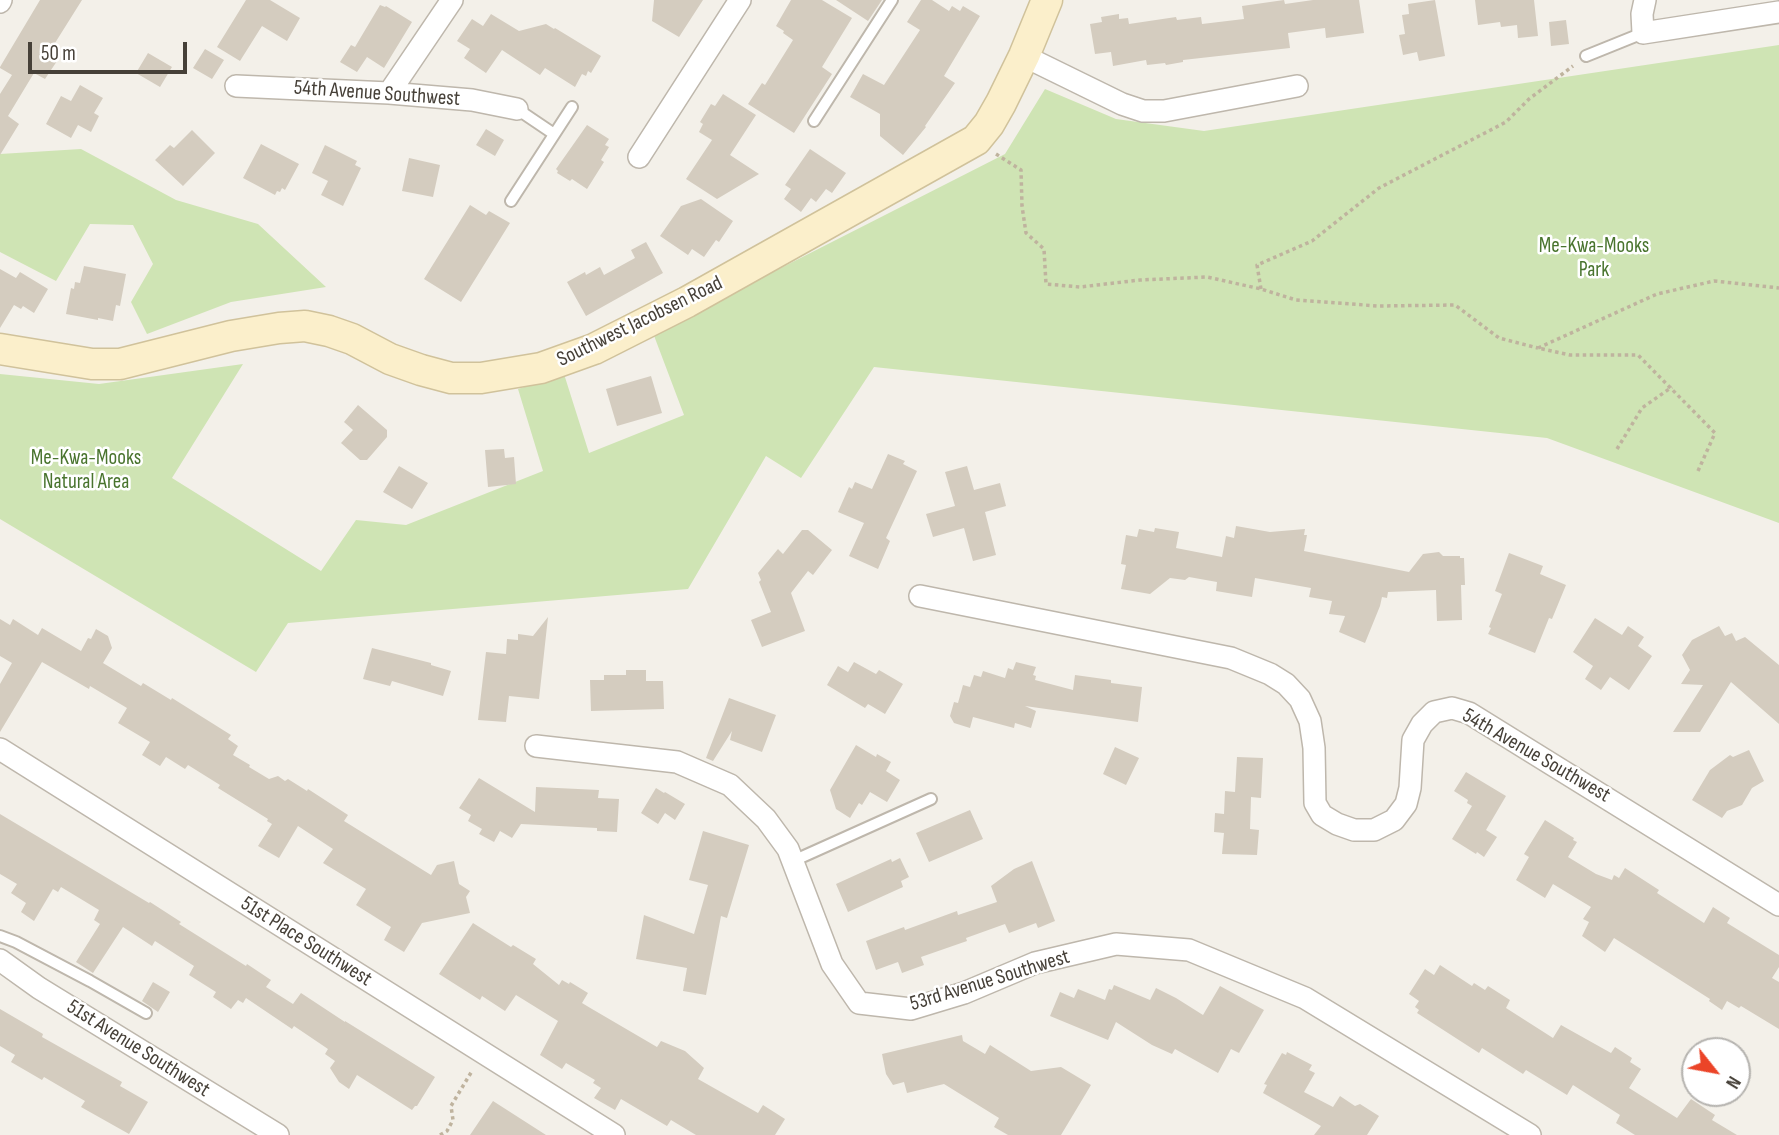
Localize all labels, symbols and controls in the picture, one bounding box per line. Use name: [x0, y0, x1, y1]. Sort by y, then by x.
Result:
scale bar: [32, 28, 191, 72]
text: 50 m: [41, 41, 76, 66]
street label: 54th Avenue Southwest: [293, 76, 461, 112]
park label: Me-Kwa-Mooks Park: [1539, 234, 1649, 284]
street label: Southwest Jacobsen Road: [553, 271, 727, 373]
park label: Me-Kwa-Mooks Natural Area: [31, 446, 141, 496]
street label: 54th Avenue Southwest: [1458, 703, 1614, 809]
street label: 51st Place Southwest: [236, 892, 376, 992]
street label: 53rd Avenue Southwest: [907, 945, 1073, 1017]
street label: 51st Avenue Southwest: [62, 995, 214, 1103]
north arrow: [1681, 1037, 1751, 1107]
text: N: [1720, 1072, 1745, 1092]

